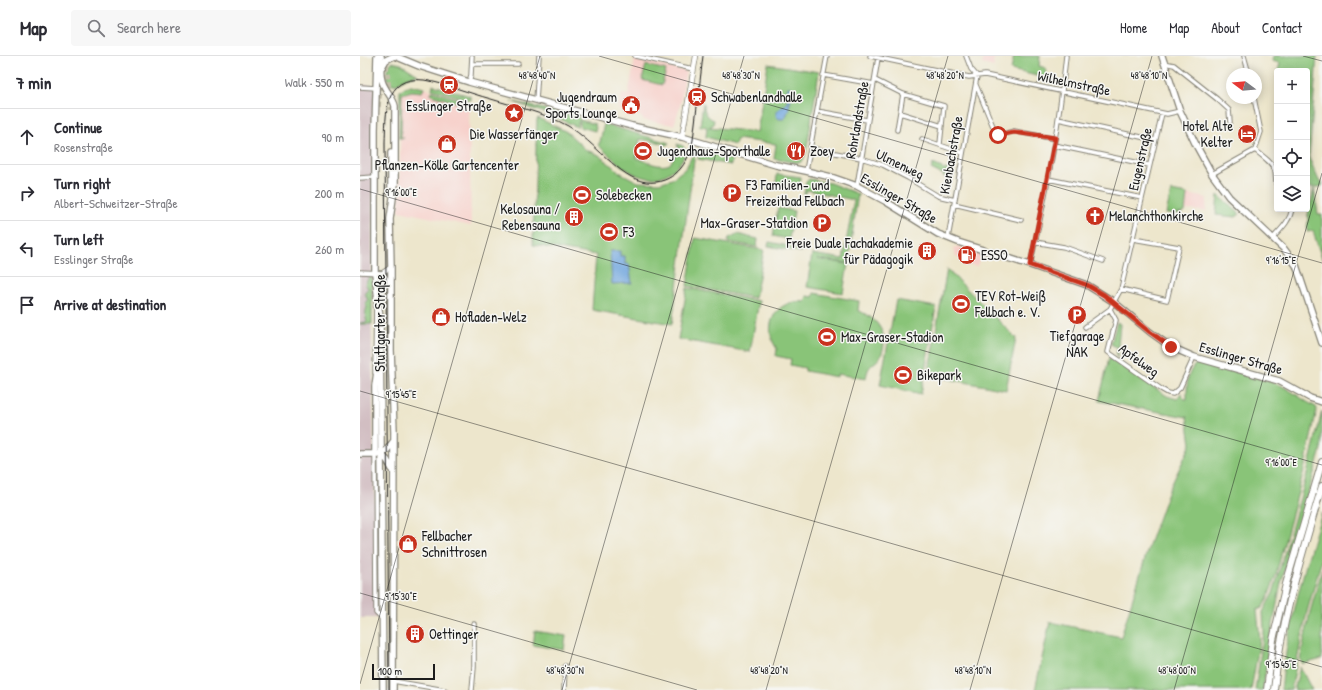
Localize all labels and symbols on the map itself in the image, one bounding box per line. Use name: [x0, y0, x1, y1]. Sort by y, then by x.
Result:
street label: Wilhelmstraße: [1036, 65, 1113, 101]
north arrow: [1226, 68, 1262, 104]
text: 48°48'40"N: [519, 69, 555, 82]
text: 48°48'30"N: [722, 69, 760, 82]
text: 48°48'20"N: [926, 69, 964, 82]
text: 48°48'10"N: [1131, 69, 1167, 82]
station icon: Esslinger Straße: [438, 74, 460, 96]
street label: Rohrlandstraße: [840, 79, 874, 160]
station icon: Schwabenlandhalle: [686, 86, 708, 108]
place label: Jugendraum Sports Lounge: [546, 87, 617, 123]
place label: Schwabenlandhalle: [711, 87, 803, 106]
public building icon: Jugendraum Sports Lounge: [620, 94, 642, 116]
place label: Esslinger Straße: [406, 96, 492, 116]
place icon: Die Wasserfänger: [503, 102, 525, 124]
street label: Kienbachstraße: [934, 114, 968, 196]
place label: Hotel Alte Kelter: [1183, 116, 1234, 151]
hotel icon: Hotel Alte Kelter: [1236, 123, 1258, 145]
place label: Die Wasserfänger: [470, 124, 559, 144]
street label: Eugenstraße: [1123, 125, 1157, 192]
route start: [989, 126, 1007, 144]
shop icon: Pflanzen-Kölle Gartencenter: [436, 133, 458, 155]
sports icon: Jugendhaus-Sporthalle: [632, 140, 654, 162]
restaurant icon: Zoey: [785, 140, 807, 162]
place label: Jugendhaus-Sporthalle: [657, 141, 771, 161]
place label: Zoey: [810, 141, 834, 161]
street label: Ulmenweg: [873, 144, 927, 184]
place label: Pflanzen-Kölle Gartencenter: [375, 155, 520, 174]
street label: Esslinger Straße: [857, 168, 941, 228]
place label: F3 Familien- und Freizeitbad Fellbach: [745, 175, 844, 210]
parking icon: F3 Familien- und Freizeitbad Fellbach: [721, 182, 743, 204]
sports icon: Solebecken: [571, 184, 593, 206]
place label: Solebecken: [596, 185, 652, 204]
text: 9°16'00"E: [385, 186, 417, 199]
place label: Kelosauna / Rebensauna: [500, 199, 561, 234]
church icon: Melanchthonkirche: [1084, 205, 1106, 227]
building icon: Kelosauna / Rebensauna: [563, 206, 585, 228]
place label: Melanchthonkirche: [1109, 206, 1204, 225]
parking icon: Max-Graser-Statdion: [811, 212, 833, 234]
place label: Max-Graser-Statdion: [701, 213, 808, 232]
sports icon: F3: [598, 221, 620, 243]
place label: F3: [622, 222, 635, 241]
place label: Freie Duale Fachakademie für Pädagogik: [786, 233, 913, 269]
building icon: Freie Duale Fachakademie für Pädagogik: [916, 240, 938, 262]
fuel station icon: ESSO: [956, 244, 978, 266]
place label: ESSO: [981, 245, 1008, 264]
text: 9°16'15"E: [1266, 254, 1297, 267]
street label: Stuttgarter Straße: [370, 274, 390, 372]
place label: TEV Rot-Weiß Fellbach e. V.: [974, 286, 1046, 321]
sports icon: TEV Rot-Weiß Fellbach e. V.: [950, 293, 972, 315]
parking icon: Tiefgarage NAK: [1066, 304, 1088, 326]
shop icon: Hofladen-Welz: [430, 306, 452, 328]
place label: Hofladen-Welz: [455, 307, 527, 326]
sports icon: Max-Graser-Stadion: [816, 326, 838, 348]
place label: Tiefgarage NAK: [1050, 326, 1105, 361]
place label: Max-Graser-Stadion: [841, 327, 944, 346]
street label: Esslinger Straße: [1197, 337, 1285, 380]
route end: [1162, 338, 1180, 356]
street label: Apfelweg: [1115, 339, 1163, 381]
sports icon: Bikepark: [892, 364, 914, 386]
place label: Bikepark: [917, 365, 961, 385]
text: 9°15'45"E: [386, 388, 417, 401]
text: 9°16'00"E: [1265, 456, 1297, 469]
place label: Fellbacher Schnittrosen: [421, 526, 487, 561]
shop icon: Fellbacher Schnittrosen: [397, 533, 419, 555]
text: 9°15'30"E: [385, 590, 418, 603]
building icon: Oettinger: [404, 623, 426, 645]
place label: Oettinger: [429, 624, 479, 644]
text: 9°15'45"E: [1266, 658, 1297, 671]
scale bar: [372, 662, 435, 681]
text: 48°48'30"N: [546, 664, 584, 677]
text: 48°48'20"N: [750, 664, 788, 677]
text: 48°48'10"N: [955, 664, 991, 677]
text: 48°48'00"N: [1158, 664, 1196, 677]

